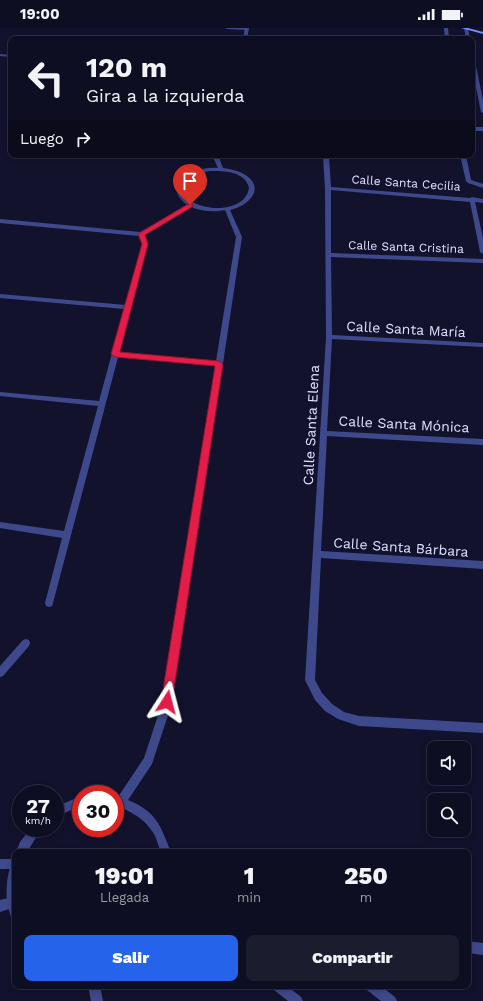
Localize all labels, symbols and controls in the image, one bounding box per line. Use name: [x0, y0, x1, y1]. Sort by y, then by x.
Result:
text: 19:00: [20, 5, 60, 23]
text: 120 m: [86, 51, 167, 84]
icon: left: [20, 52, 72, 104]
text: Gira a la izquierda: [86, 85, 245, 106]
icon: right: [72, 128, 94, 150]
text: Luego: [20, 130, 64, 148]
pin: [173, 164, 207, 205]
icon: arrive: [179, 170, 201, 192]
street label: Calle Santa Cecilia: [351, 172, 461, 194]
street label: Calle Santa Cristina: [348, 238, 464, 256]
street label: Calle Santa María: [346, 318, 466, 340]
street label: Calle Santa Elena: [300, 364, 322, 486]
street label: Calle Santa Mónica: [338, 413, 470, 435]
street label: Calle Santa Bárbara: [333, 534, 469, 560]
position arrow: [146, 681, 188, 723]
map controls: [427, 741, 471, 837]
button: sound: [427, 741, 471, 785]
speed limit sign: 30: [72, 785, 124, 837]
button: search: [427, 793, 471, 837]
text: 27: [26, 794, 50, 818]
text: km/h: [25, 815, 51, 826]
text: 19:01: [95, 862, 154, 890]
text: 1: [244, 862, 254, 890]
text: 250: [344, 862, 388, 890]
text: Llegada: [100, 890, 149, 905]
text: min: [237, 890, 261, 905]
text: m: [360, 890, 372, 905]
button: Salir: [24, 935, 238, 981]
button: Compartir: [246, 935, 459, 981]

